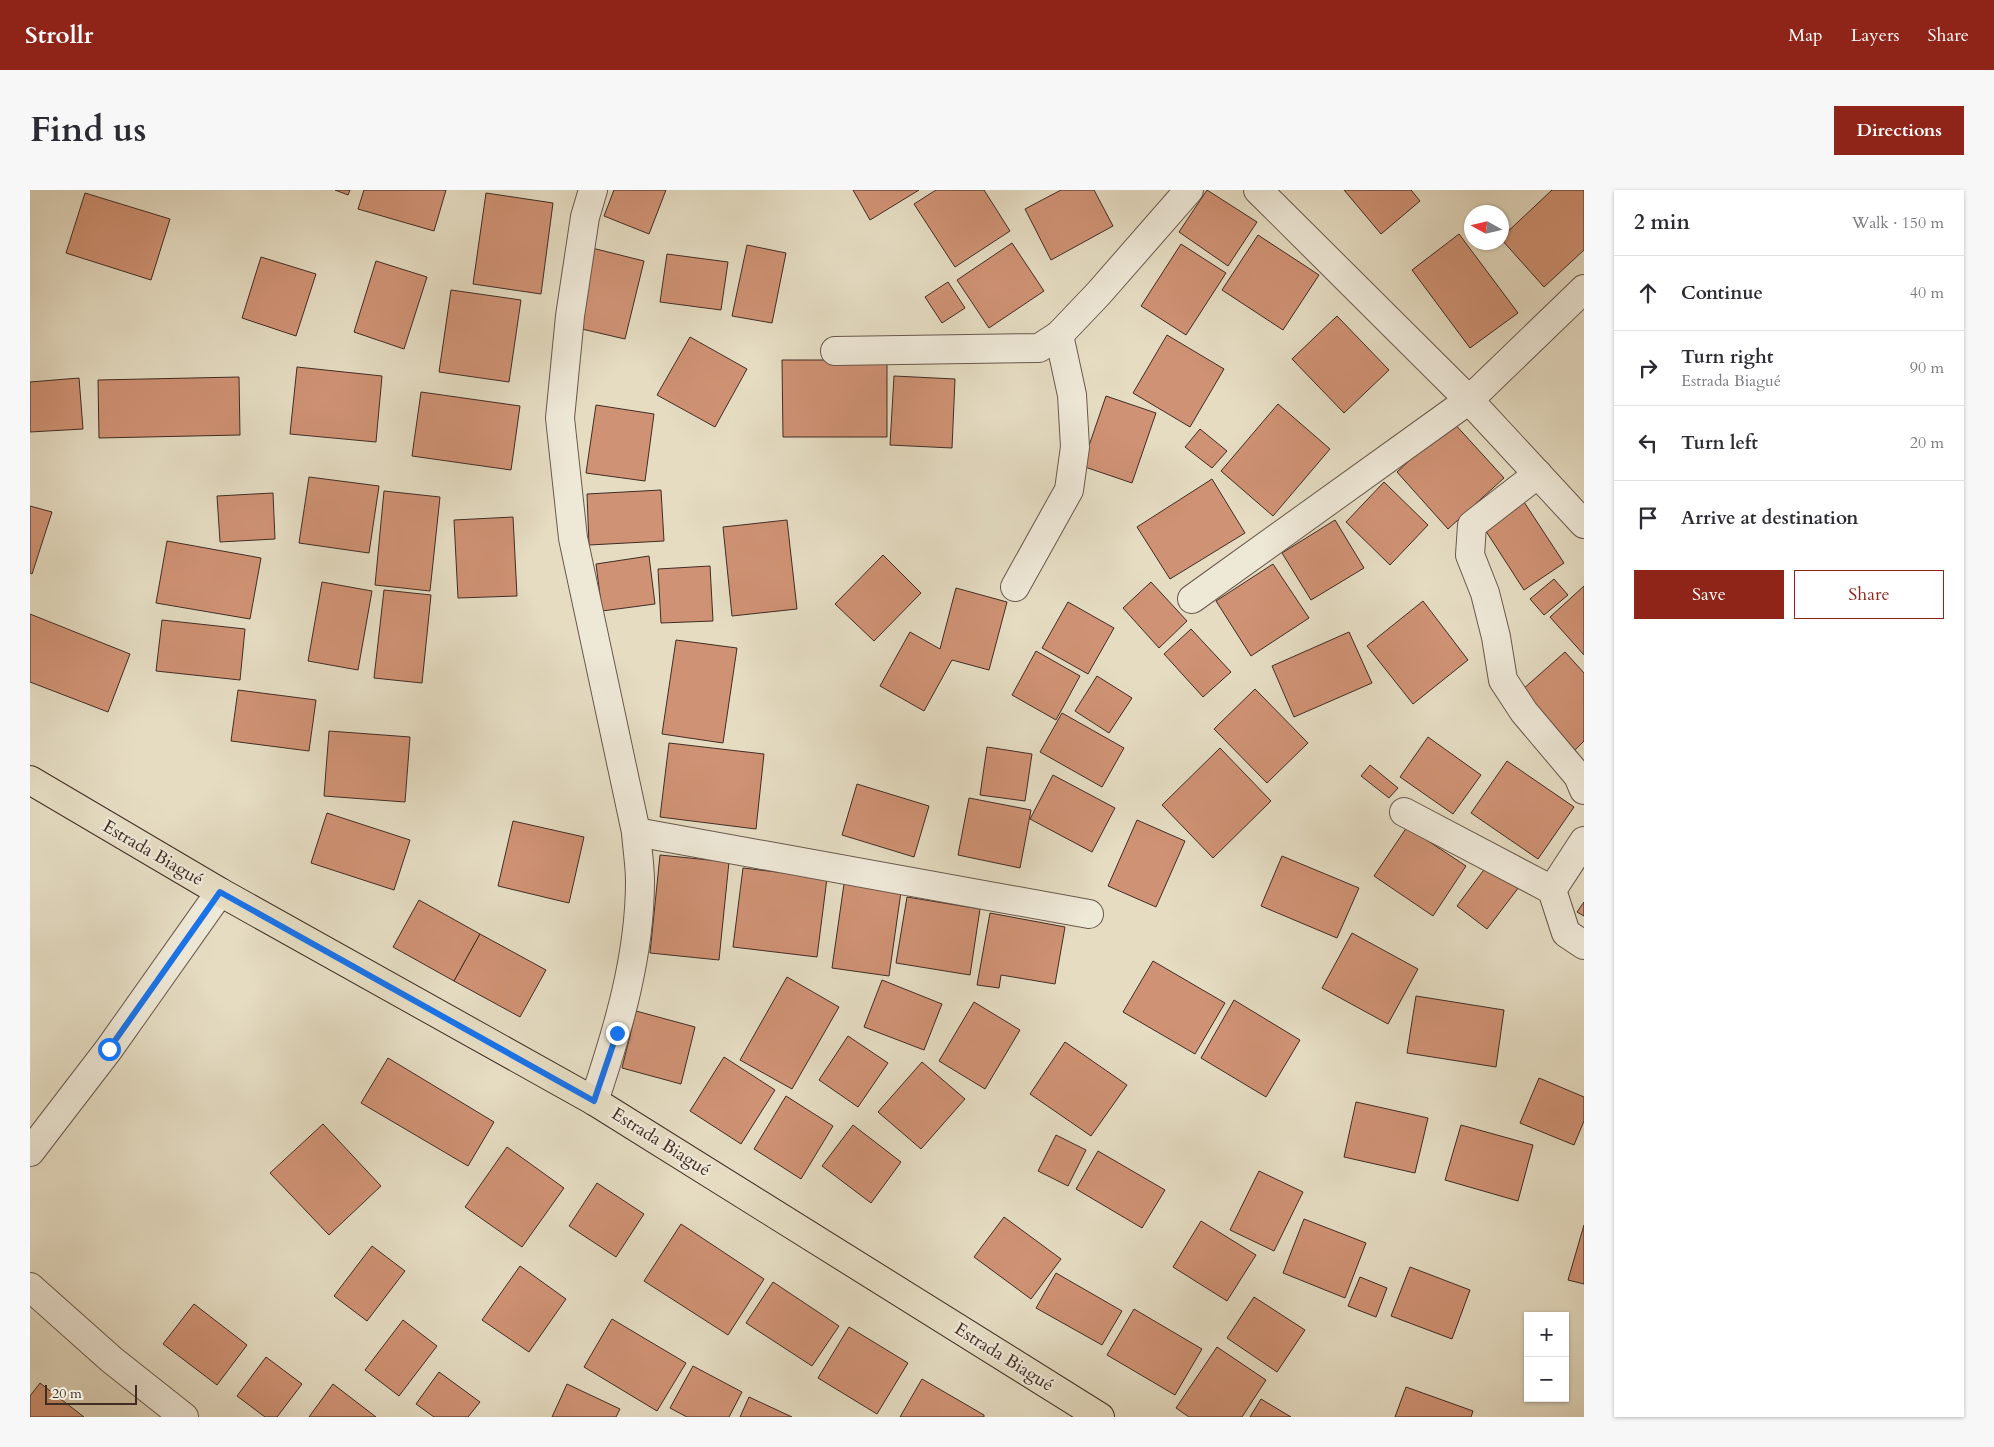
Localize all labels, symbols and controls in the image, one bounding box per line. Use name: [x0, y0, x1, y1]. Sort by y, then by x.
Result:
text: Strollr: [25, 19, 93, 52]
text: Map: [1788, 23, 1823, 48]
text: Layers: [1851, 23, 1900, 48]
text: Share: [1928, 23, 1969, 48]
text: Find us: [30, 106, 146, 154]
button: Directions: [1834, 106, 1964, 155]
north arrow: [1464, 205, 1509, 250]
text: 2 min: [1634, 208, 1690, 237]
text: Walk · 150 m: [1852, 212, 1944, 234]
icon: ahead: [1634, 279, 1662, 307]
text: Continue: [1681, 280, 1763, 306]
text: 40 m: [1910, 282, 1944, 304]
text: Turn right: [1681, 344, 1773, 370]
icon: right: [1634, 354, 1662, 382]
text: 90 m: [1910, 357, 1944, 379]
text: Estrada Biagué: [1681, 370, 1781, 392]
icon: left: [1634, 429, 1662, 457]
text: Turn left: [1681, 430, 1758, 456]
text: 20 m: [1910, 432, 1944, 454]
icon: arrive: [1634, 504, 1662, 532]
text: Arrive at destination: [1681, 505, 1858, 531]
button: Save: [1634, 570, 1784, 619]
button: Share: [1794, 570, 1944, 619]
street label: Estrada Biagué: [98, 814, 208, 892]
route end: [606, 1022, 629, 1045]
route start: [98, 1038, 121, 1061]
street label: Estrada Biagué: [607, 1102, 715, 1182]
map controls: [1524, 1312, 1569, 1402]
button: +: [1524, 1312, 1569, 1357]
street label: Estrada Biagué: [950, 1317, 1058, 1397]
button: −: [1524, 1357, 1569, 1402]
scale bar: [45, 1382, 138, 1405]
text: 20 m: [52, 1384, 82, 1403]

